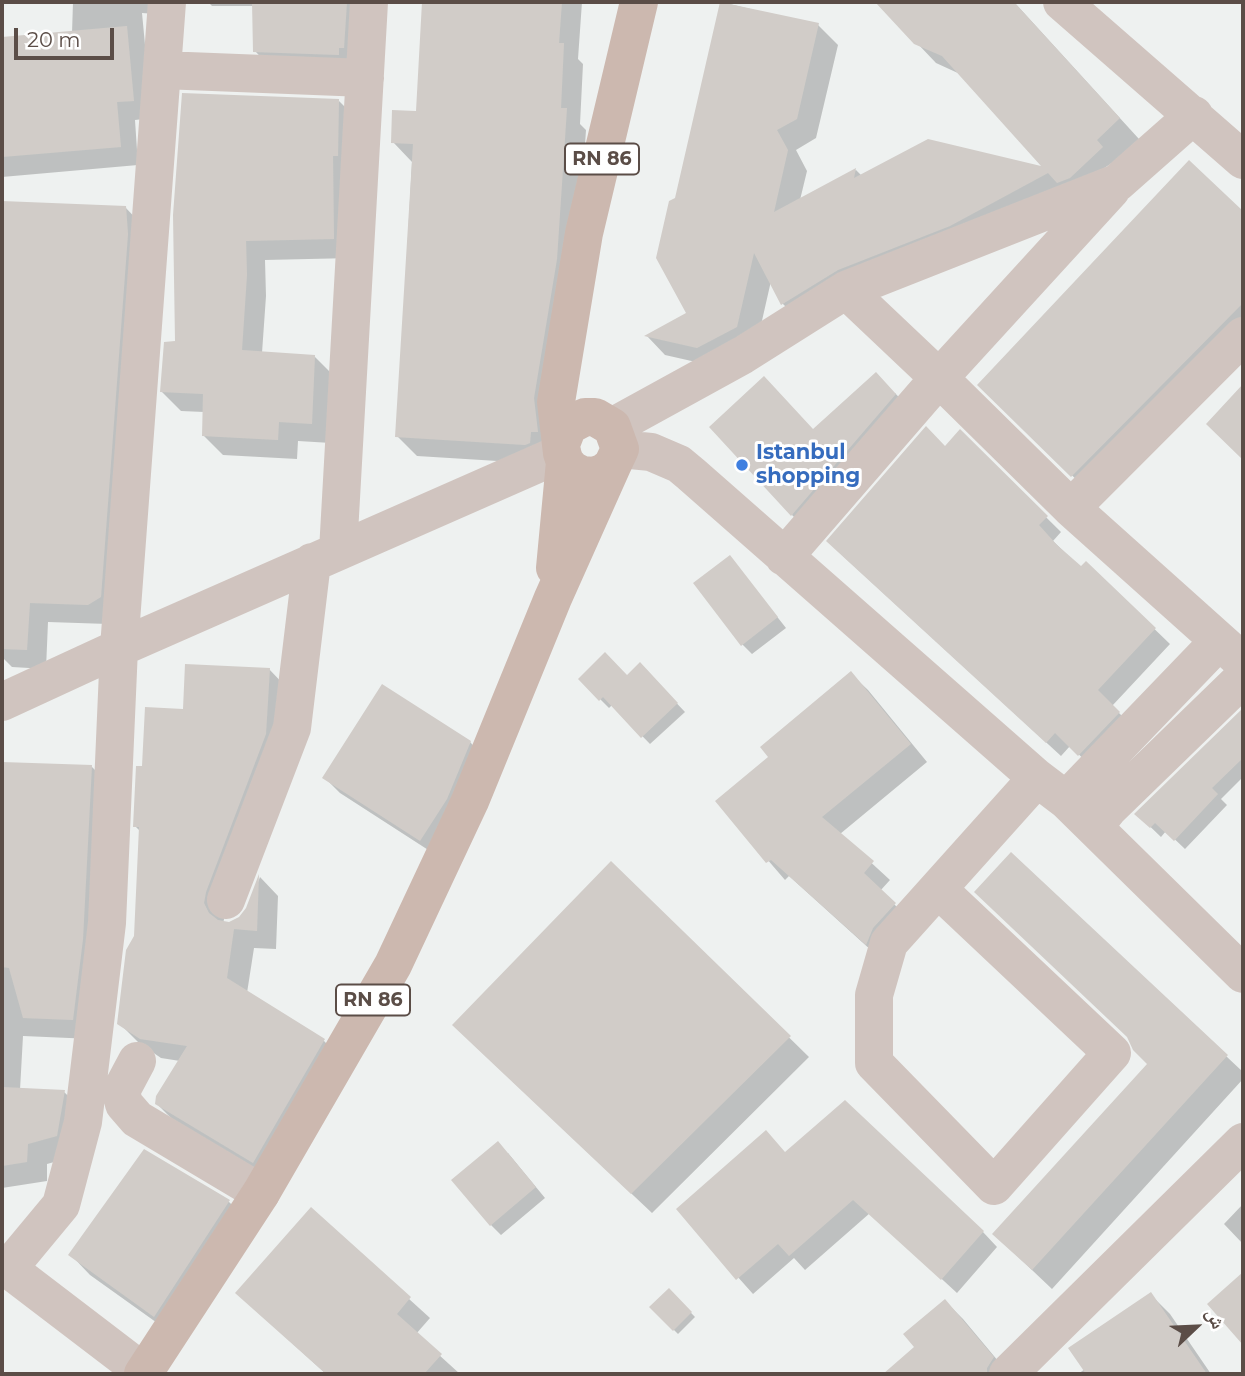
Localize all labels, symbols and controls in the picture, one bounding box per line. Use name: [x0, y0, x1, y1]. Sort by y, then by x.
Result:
scale bar: [18, 14, 117, 58]
text: 20 m: [27, 27, 81, 52]
road number: RN 86: [565, 144, 639, 174]
place label: Istanbul shopping: [756, 440, 860, 490]
marker: Istanbul shopping: [734, 457, 750, 473]
road number: RN 86: [336, 984, 410, 1016]
north arrow: [1161, 1292, 1231, 1362]
text: ش: [1201, 1305, 1230, 1332]

